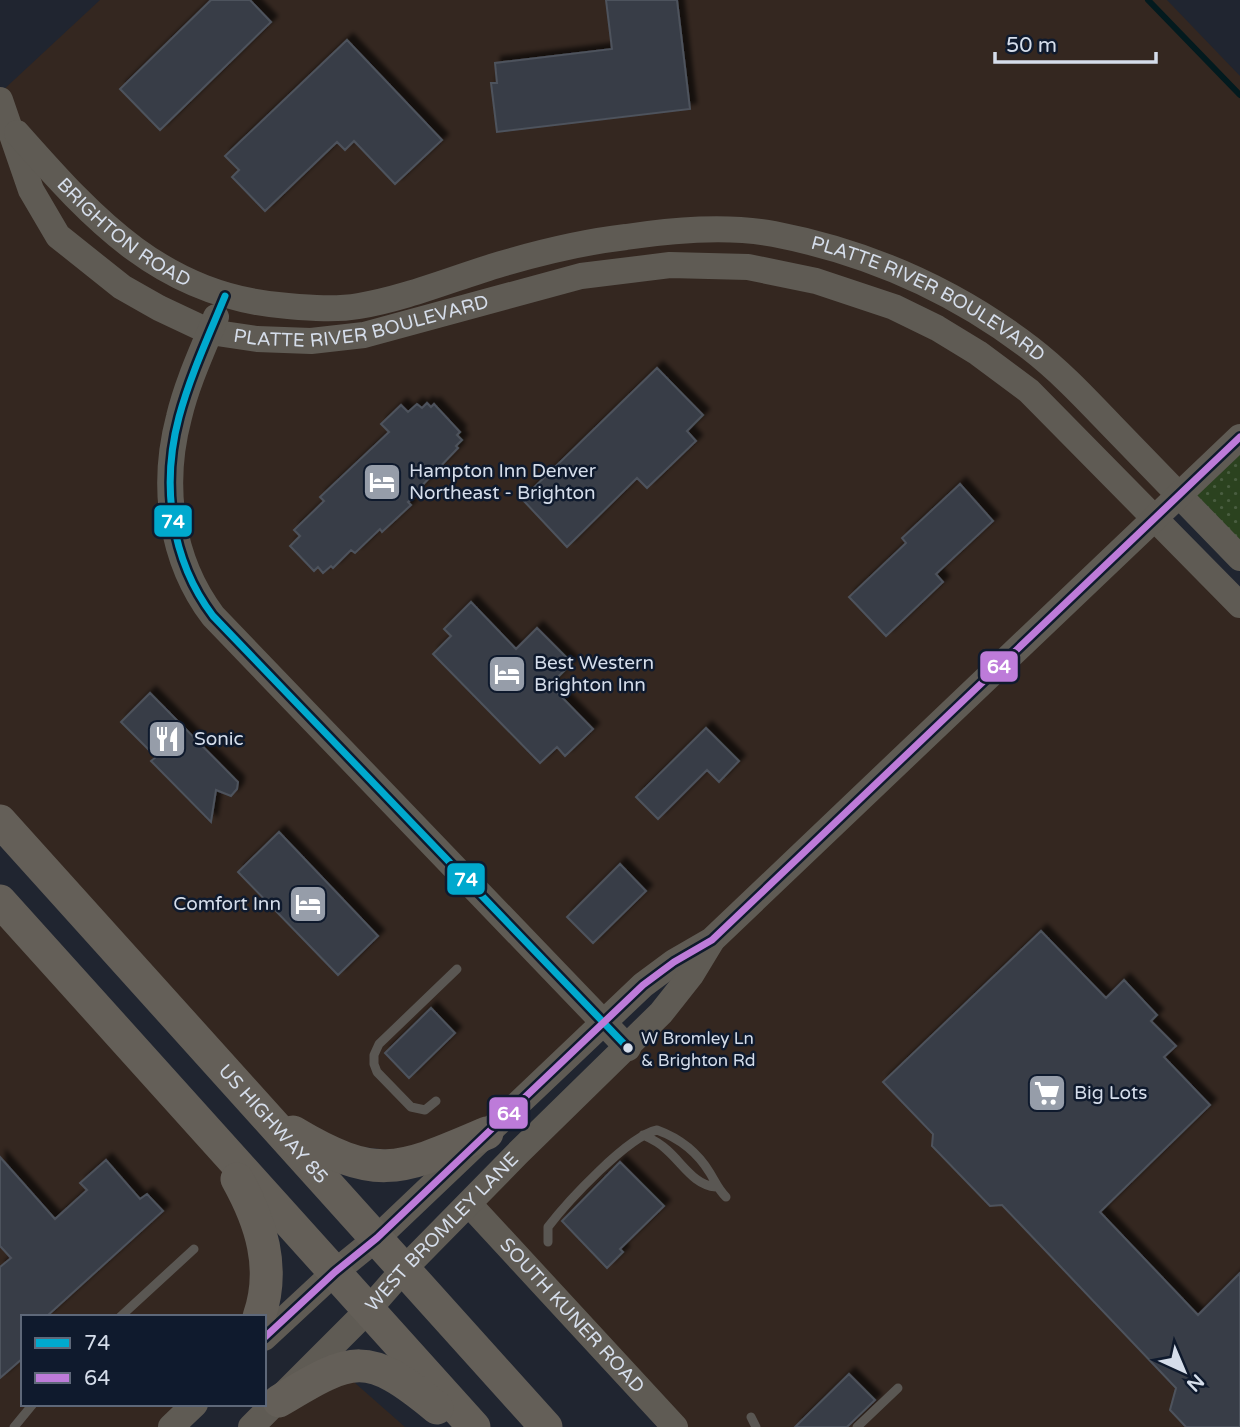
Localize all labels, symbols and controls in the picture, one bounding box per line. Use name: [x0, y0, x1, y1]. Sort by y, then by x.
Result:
scale bar: [995, 21, 1156, 65]
text: 50 m: [1006, 33, 1057, 58]
street label: BRIGHTON ROAD: [52, 173, 194, 291]
street label: PLATTE RIVER BOULEVARD: [809, 232, 1049, 366]
street label: PLATTE RIVER BOULEVARD: [232, 291, 491, 352]
place label: Hampton Inn Denver Northeast - Brighton: [409, 460, 597, 504]
hotel icon: Hampton Inn Denver Northeast - Brighton: [361, 461, 403, 503]
line badge: 74: [153, 504, 193, 538]
text: 74: [161, 511, 185, 533]
line badge: 64: [979, 650, 1019, 683]
place label: Best Western Brighton Inn: [534, 652, 654, 696]
hotel icon: Best Western Brighton Inn: [486, 653, 528, 695]
text: 64: [987, 656, 1011, 678]
restaurant icon: Sonic: [146, 718, 188, 760]
place label: Sonic: [194, 728, 244, 750]
line badge: 74: [446, 862, 486, 896]
text: 74: [454, 869, 478, 891]
hotel icon: Comfort Inn: [287, 883, 329, 925]
place label: Comfort Inn: [173, 893, 281, 915]
place label: W Bromley Ln & Brighton Rd: [641, 1028, 755, 1071]
marker: W Bromley Ln & Brighton Rd: [621, 1041, 635, 1055]
street label: US HIGHWAY 85: [214, 1060, 332, 1188]
supermarket icon: Big Lots: [1026, 1072, 1068, 1114]
place label: Big Lots: [1074, 1082, 1147, 1104]
line badge: 64: [488, 1096, 529, 1130]
text: 64: [497, 1103, 521, 1125]
street label: WEST BROMLEY LANE: [361, 1148, 523, 1316]
street label: SOUTH KUNER ROAD: [495, 1234, 649, 1398]
legend: [21, 1315, 266, 1406]
text: 74: [84, 1331, 110, 1356]
north arrow: [1149, 1336, 1219, 1406]
text: 64: [84, 1366, 110, 1391]
text: N: [1182, 1369, 1208, 1396]

